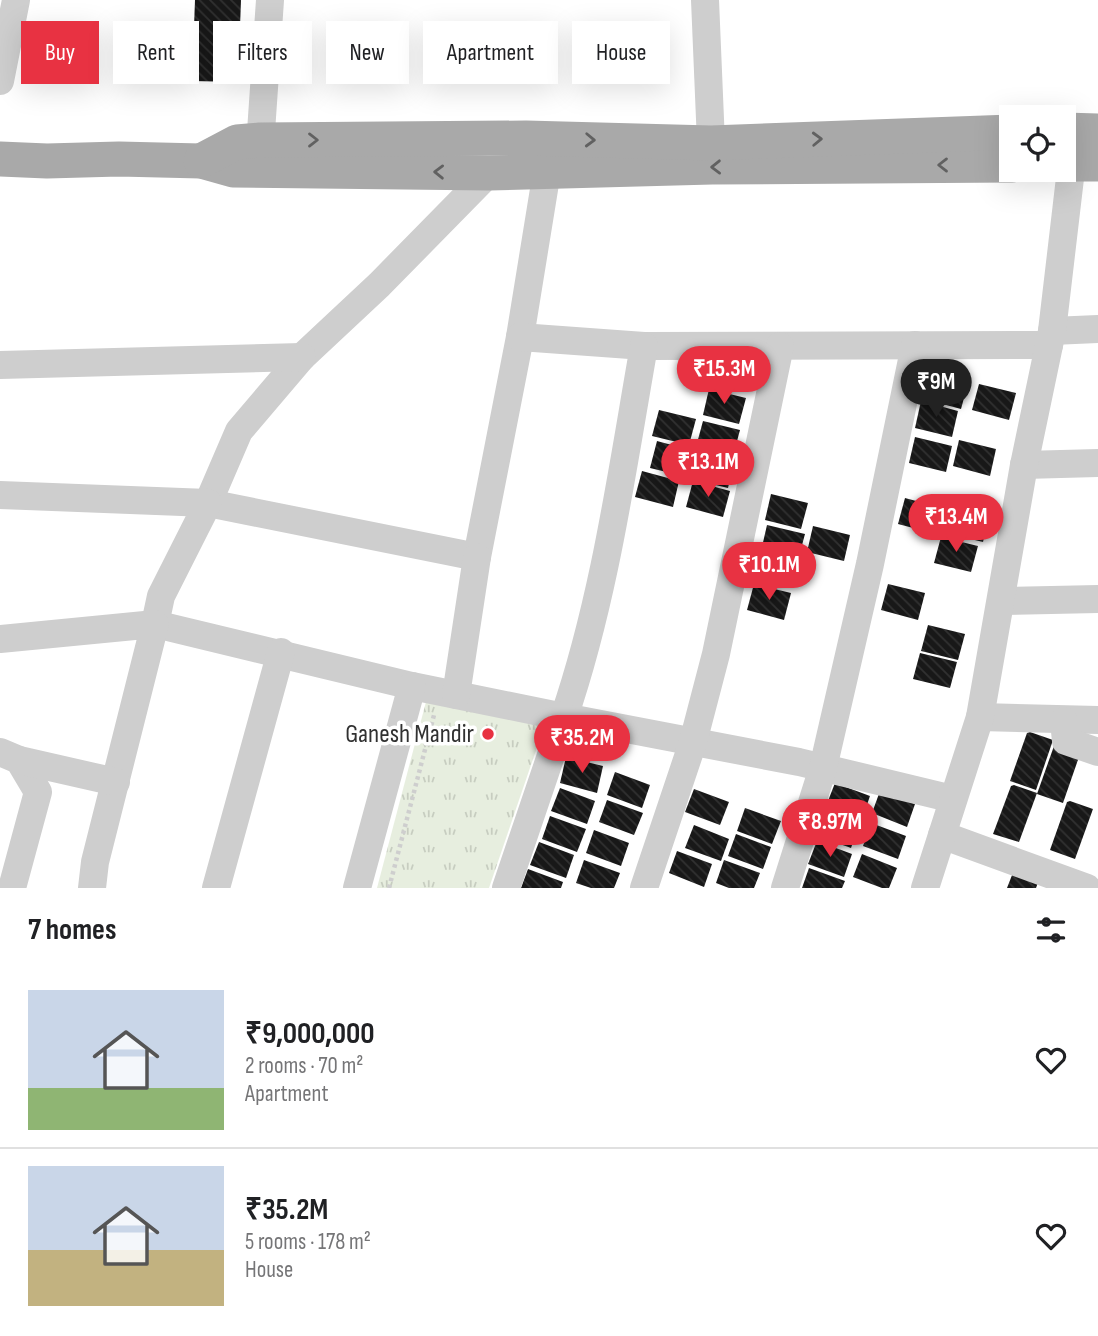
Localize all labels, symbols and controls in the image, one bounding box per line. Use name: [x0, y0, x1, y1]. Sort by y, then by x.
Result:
chip: Buy: [21, 21, 99, 84]
chip: Rent: [113, 21, 199, 84]
chip: Filters: [213, 21, 312, 84]
chip: New: [326, 21, 409, 84]
chip: Apartment: [423, 21, 558, 84]
chip: House: [572, 21, 670, 84]
map controls: [999, 105, 1076, 182]
button: locate: [999, 105, 1076, 182]
one-way arrow: [812, 131, 823, 146]
one-way arrow: [309, 132, 319, 148]
one-way arrow: [585, 132, 596, 147]
one-way arrow: [938, 157, 948, 173]
one-way arrow: [710, 159, 721, 175]
one-way arrow: [434, 164, 444, 180]
pin: ₹15.3M: [667, 346, 781, 406]
text: ₹15.3M: [693, 355, 755, 383]
pin: ₹9M: [902, 360, 970, 419]
text: ₹9M: [917, 368, 955, 396]
pin: ₹13.1M: [651, 440, 765, 499]
text: ₹13.1M: [677, 448, 739, 476]
pin: ₹13.4M: [899, 494, 1013, 554]
text: ₹13.4M: [924, 503, 988, 531]
pin: ₹10.1M: [712, 542, 826, 602]
text: ₹10.1M: [738, 551, 800, 579]
pin: ₹35.2M: [525, 716, 639, 775]
place label: Ganesh Mandir: [345, 719, 475, 750]
text: ₹35.2M: [550, 724, 614, 752]
marker: Ganesh Mandir: [480, 726, 496, 742]
pin: ₹8.97M: [773, 800, 887, 859]
text: ₹8.97M: [798, 808, 862, 836]
icon: filters: [1032, 911, 1070, 949]
text: 7 homes: [28, 912, 116, 948]
text: ₹9,000,000: [245, 1016, 375, 1052]
icon: home: [84, 1018, 168, 1102]
icon: heart: [1032, 1041, 1070, 1079]
text: 2 rooms · 70 m²: [245, 1052, 363, 1080]
text: Apartment: [245, 1080, 329, 1108]
text: ₹35.2M: [245, 1192, 328, 1228]
icon: home: [84, 1194, 168, 1278]
icon: heart: [1032, 1217, 1070, 1255]
text: 5 rooms · 178 m²: [245, 1228, 371, 1256]
text: House: [245, 1256, 293, 1284]

